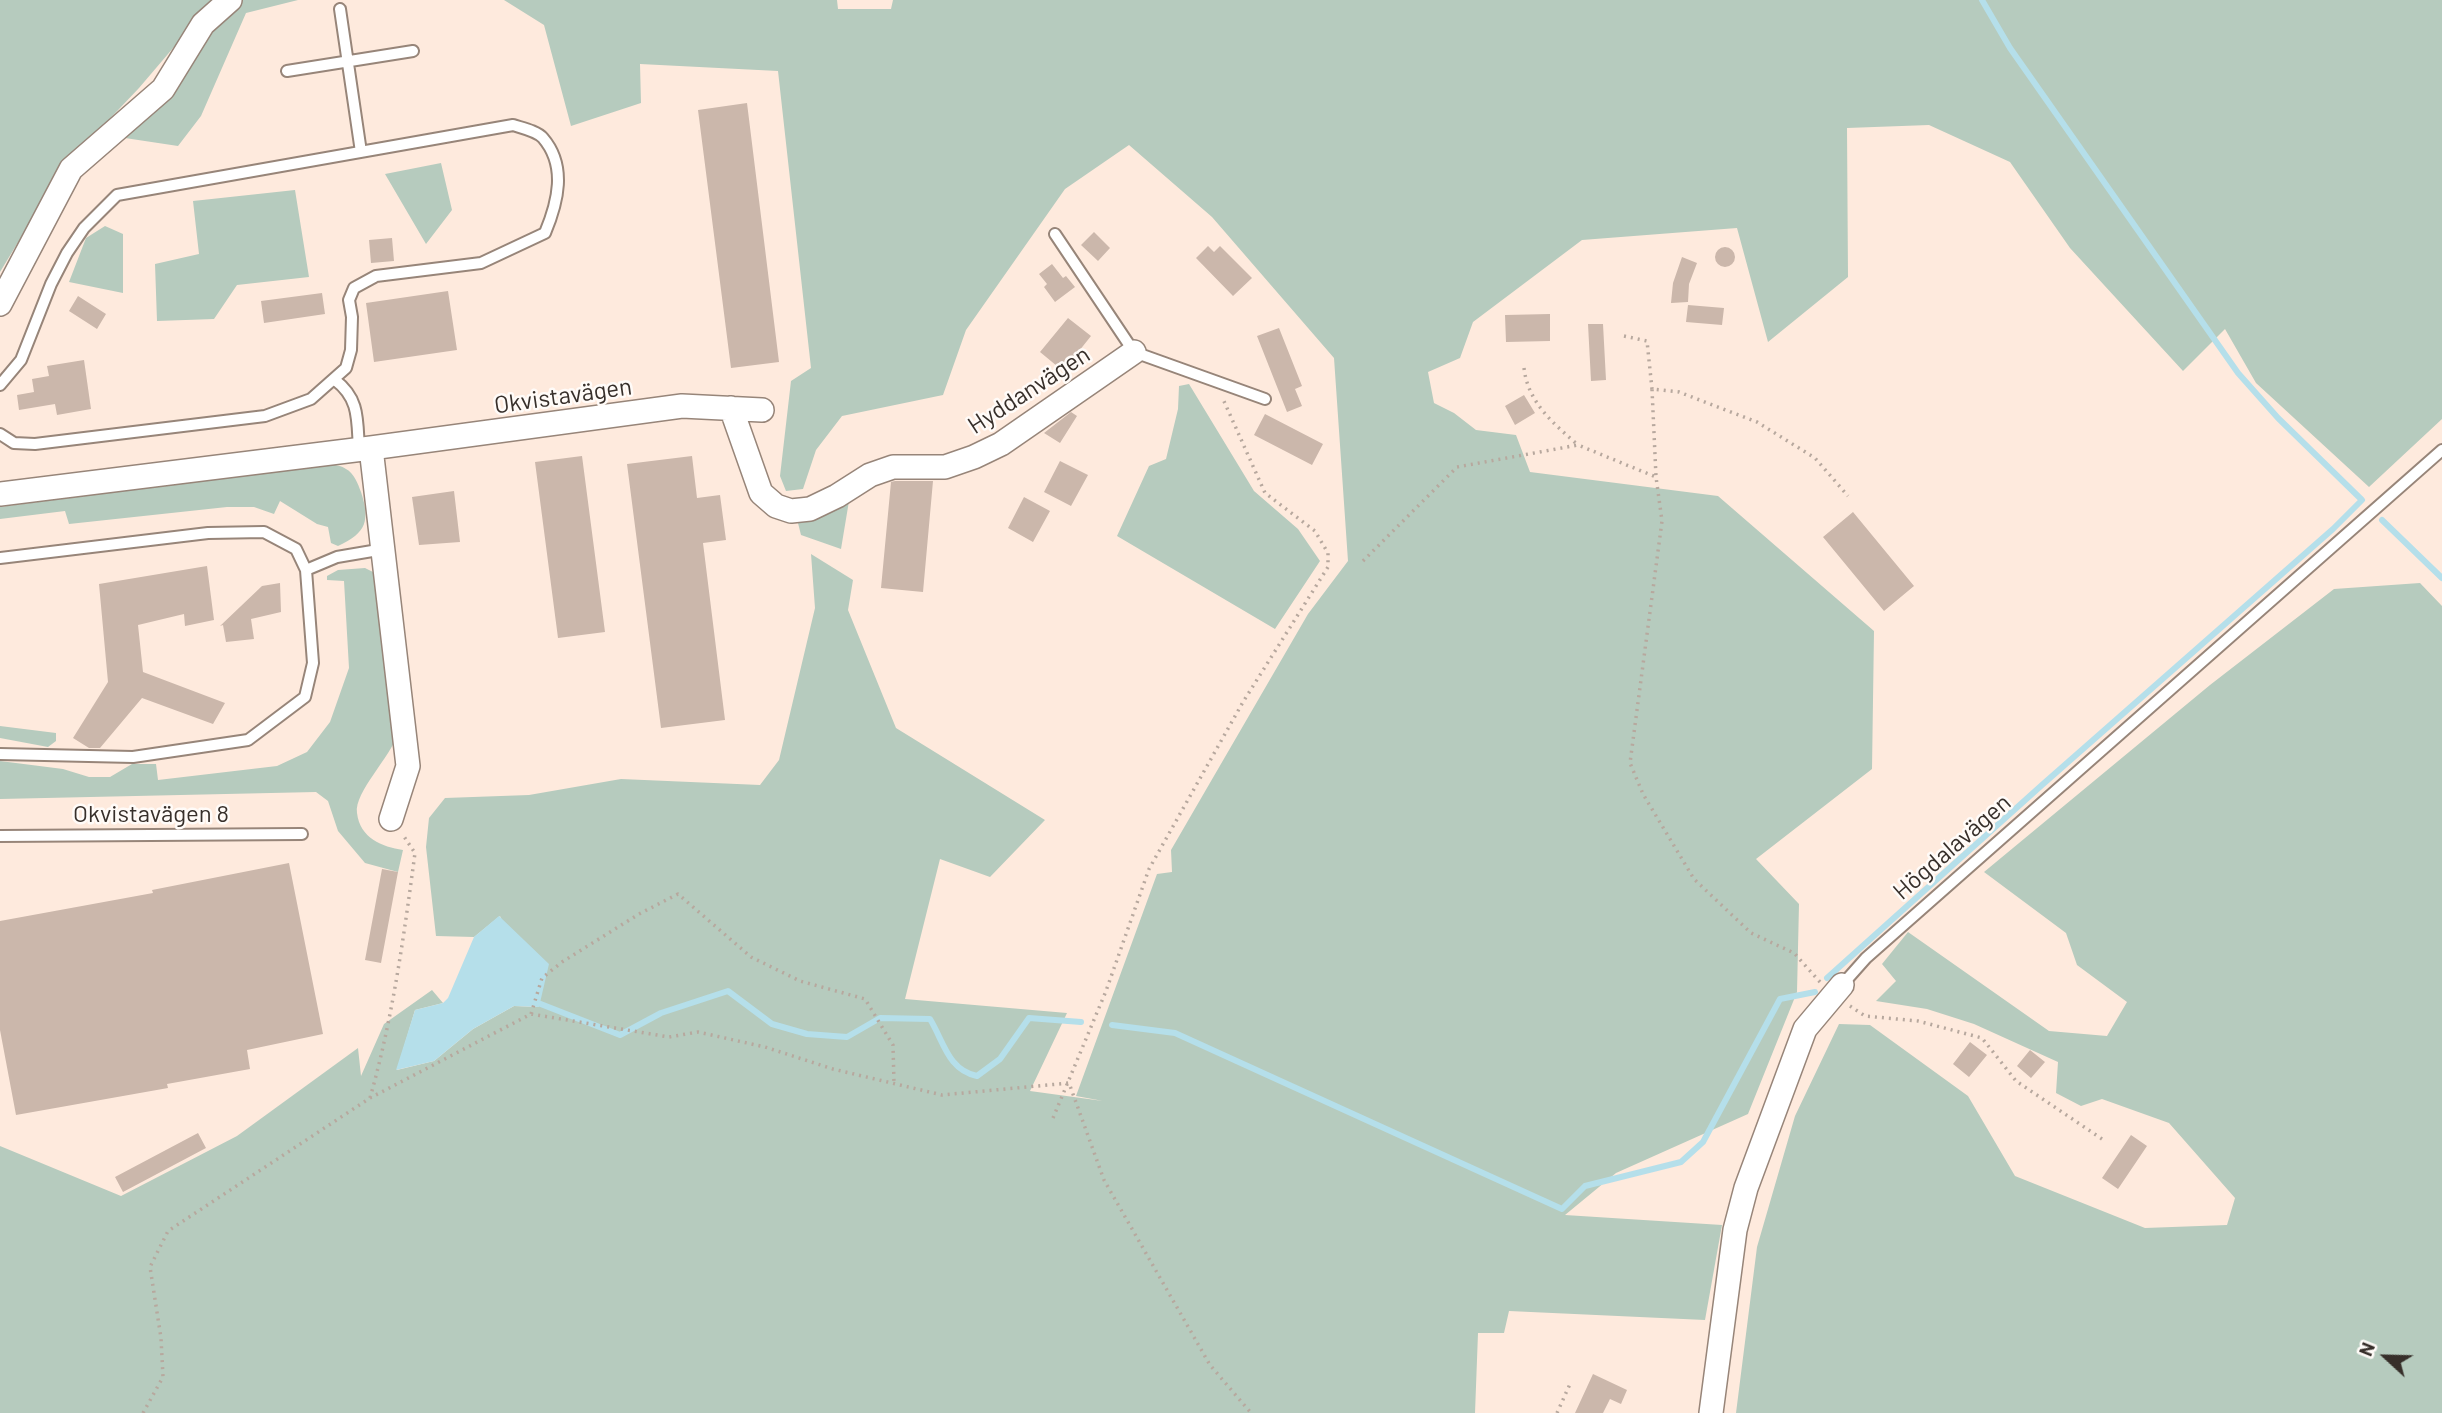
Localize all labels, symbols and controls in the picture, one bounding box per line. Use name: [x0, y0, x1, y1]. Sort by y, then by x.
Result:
street label: Hyddanvägen: [963, 340, 1095, 440]
street label: Okvistavägen: [492, 372, 634, 420]
street label: Högdalavägen: [1887, 788, 2017, 906]
street label: Okvistavägen 8: [73, 800, 229, 828]
north arrow: [2351, 1322, 2421, 1392]
text: N: [2353, 1339, 2379, 1359]

